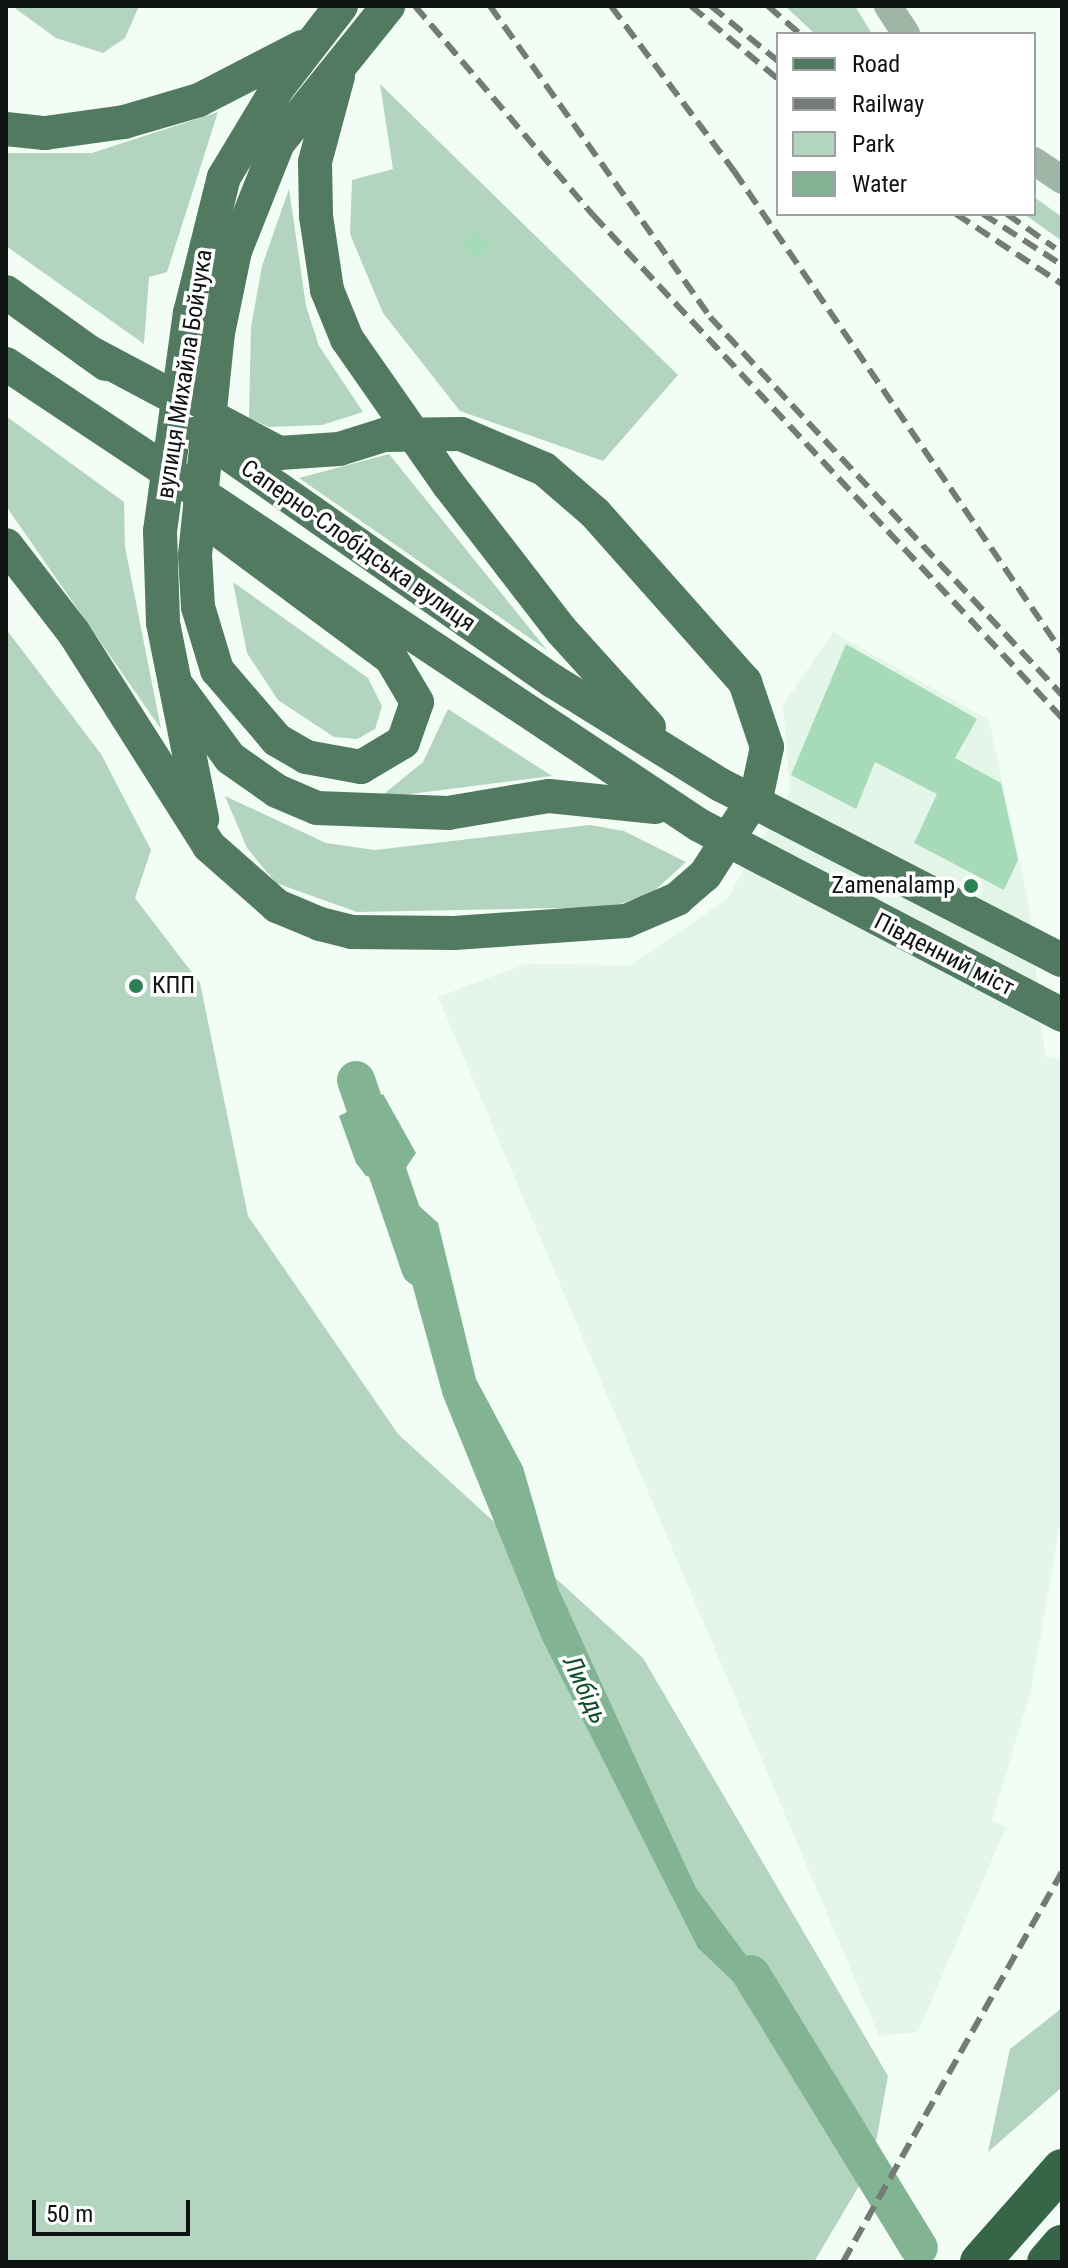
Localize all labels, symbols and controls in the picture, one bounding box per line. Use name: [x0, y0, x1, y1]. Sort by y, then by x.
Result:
legend: [776, 32, 1036, 216]
text: Road: [852, 50, 900, 78]
text: Railway: [852, 90, 924, 118]
text: Park: [852, 130, 895, 158]
text: Water: [852, 170, 907, 198]
street label: вулиця Михайла Бойчука: [151, 247, 219, 501]
street label: Саперно-Слобідська вулиця: [235, 454, 481, 638]
place label: Zamenalamp: [832, 872, 955, 900]
marker: Zamenalamp: [962, 877, 980, 895]
street label: Південний міст: [869, 907, 1019, 1003]
place label: КПП: [152, 972, 195, 1000]
marker: КПП: [127, 977, 145, 995]
water label: Либідь: [556, 1651, 614, 1729]
scale bar: [36, 2184, 194, 2234]
text: 50 m: [46, 2200, 93, 2228]

